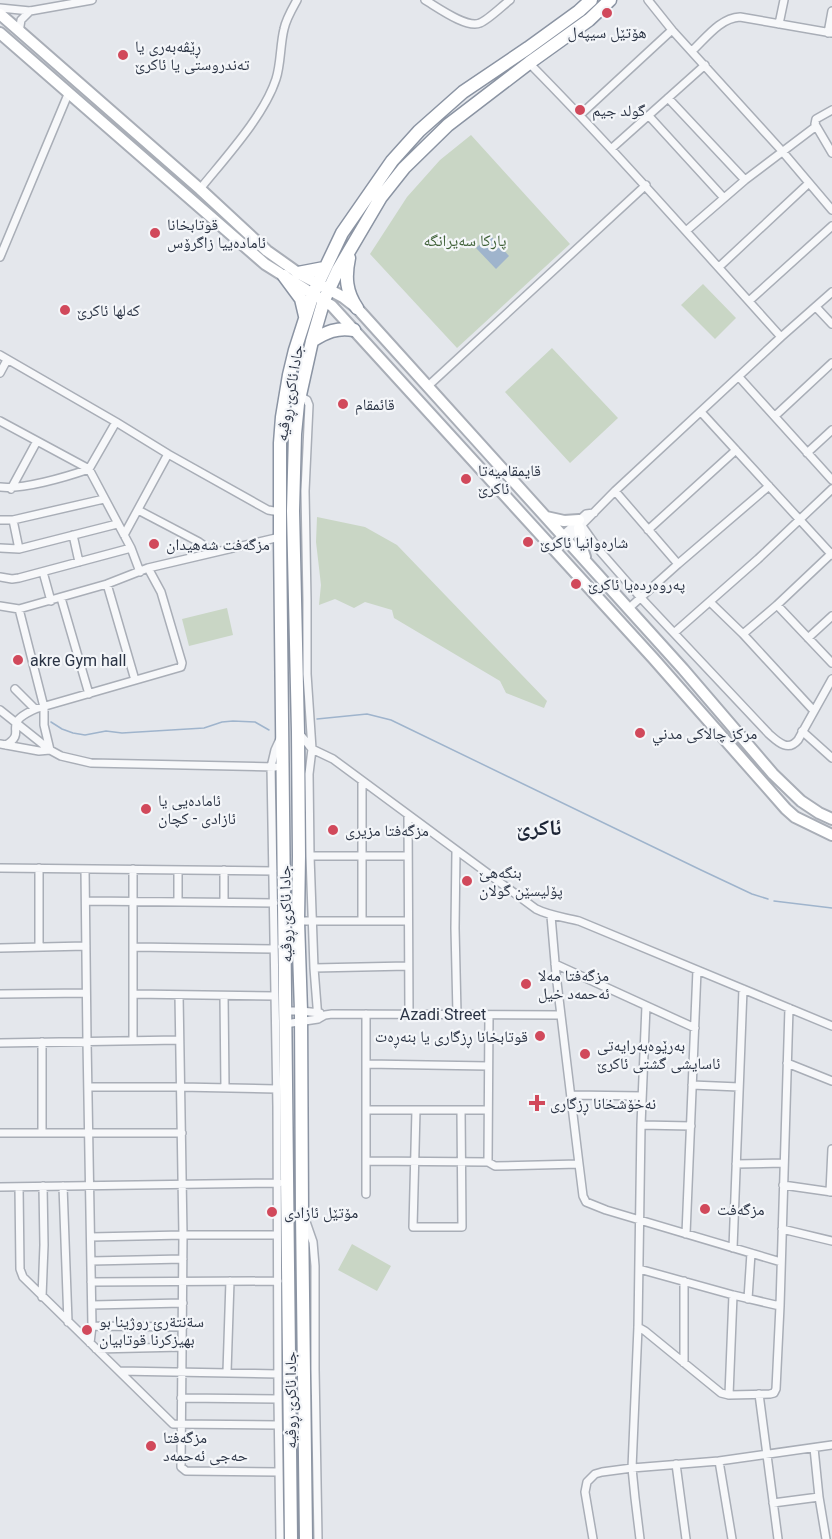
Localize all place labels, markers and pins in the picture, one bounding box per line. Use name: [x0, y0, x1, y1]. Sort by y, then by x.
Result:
marker: ھۆتێل سیپەل: [600, 6, 614, 20]
place label: ھۆتێل سیپەل: [567, 23, 647, 43]
place label: ڕێڤەبەری یا تەندروستی یا ئاکرێ: [135, 37, 250, 75]
marker: ڕێڤەبەری یا تەندروستی یا ئاکرێ: [116, 48, 130, 62]
place label: گولد جیم: [592, 101, 646, 121]
marker: گولد جیم: [573, 103, 587, 117]
place label: قوتابخانا ئامادەییا زاگرۆس: [167, 215, 266, 253]
marker: قوتابخانا ئامادەییا زاگرۆس: [148, 226, 162, 240]
place label: کەلها ئاکرێ: [77, 301, 140, 321]
marker: کەلها ئاکرێ: [58, 303, 72, 317]
place label: قائمقام: [355, 395, 395, 415]
marker: قائمقام: [336, 397, 350, 411]
place label: قایمقامیەتا ئاکرێ: [478, 461, 541, 499]
marker: قایمقامیەتا ئاکرێ: [459, 472, 473, 486]
place label: شارەوانیا ئاکرێ: [540, 533, 628, 553]
place label: مزگەفت شه‌هيدان: [166, 535, 270, 555]
marker: شارەوانیا ئاکرێ: [521, 535, 535, 549]
marker: مزگەفت شه‌هيدان: [147, 537, 161, 551]
place label: پەروەردەیا ئاكرێ: [588, 575, 685, 595]
marker: پەروەردەیا ئاكرێ: [569, 577, 583, 591]
place label: akre Gym hall: [30, 651, 126, 670]
marker: akre Gym hall: [11, 653, 25, 667]
place label: مركز چالاکى مدني: [652, 724, 757, 746]
marker: مركز چالاکى مدني: [633, 726, 647, 740]
place label: ئامادەیی یا ئازادی - کچان: [158, 791, 236, 829]
marker: ئامادەیی یا ئازادی - کچان: [139, 802, 153, 816]
place label: مزگەفتا مزیری: [345, 821, 429, 841]
marker: مزگەفتا مزیری: [326, 823, 340, 837]
place label: بنگە‌ھێ پۆلیسێن گولان: [479, 863, 563, 901]
marker: بنگە‌ھێ پۆلیسێن گولان: [460, 874, 474, 888]
place label: مزگەفتا مەلا ئەحمەد خیل: [538, 966, 610, 1004]
marker: مزگەفتا مەلا ئەحمەد خیل: [519, 977, 533, 991]
place label: قوتابخانا ڕزگاری یا بنەڕەت: [375, 1027, 528, 1049]
marker: قوتابخانا ڕزگاری یا بنەڕەت: [533, 1029, 547, 1043]
place label: بەرێوەبەرایەتی ئاسایشی گشتی ئاکرێ: [597, 1036, 721, 1074]
marker: بەرێوەبەرایەتی ئاسایشی گشتی ئاکرێ: [578, 1047, 592, 1061]
marker: نەخۆشخانا ڕزگاری: [528, 1094, 546, 1112]
place label: نەخۆشخانا ڕزگاری: [550, 1094, 656, 1116]
place label: مزگەفت: [717, 1200, 764, 1219]
marker: مزگەفت: [698, 1202, 712, 1216]
place label: مۆتێل ئازادی: [284, 1203, 358, 1223]
marker: مۆتێل ئازادی: [265, 1205, 279, 1219]
place label: سةنتةرئ روژينا بو بهيزكرنا قوتابيان: [99, 1312, 204, 1350]
marker: سةنتةرئ روژينا بو بهيزكرنا قوتابيان: [80, 1323, 94, 1337]
place label: مزگەفتا حەجی ئەحمەد: [163, 1428, 248, 1466]
marker: مزگەفتا حەجی ئەحمەد: [144, 1439, 158, 1453]

